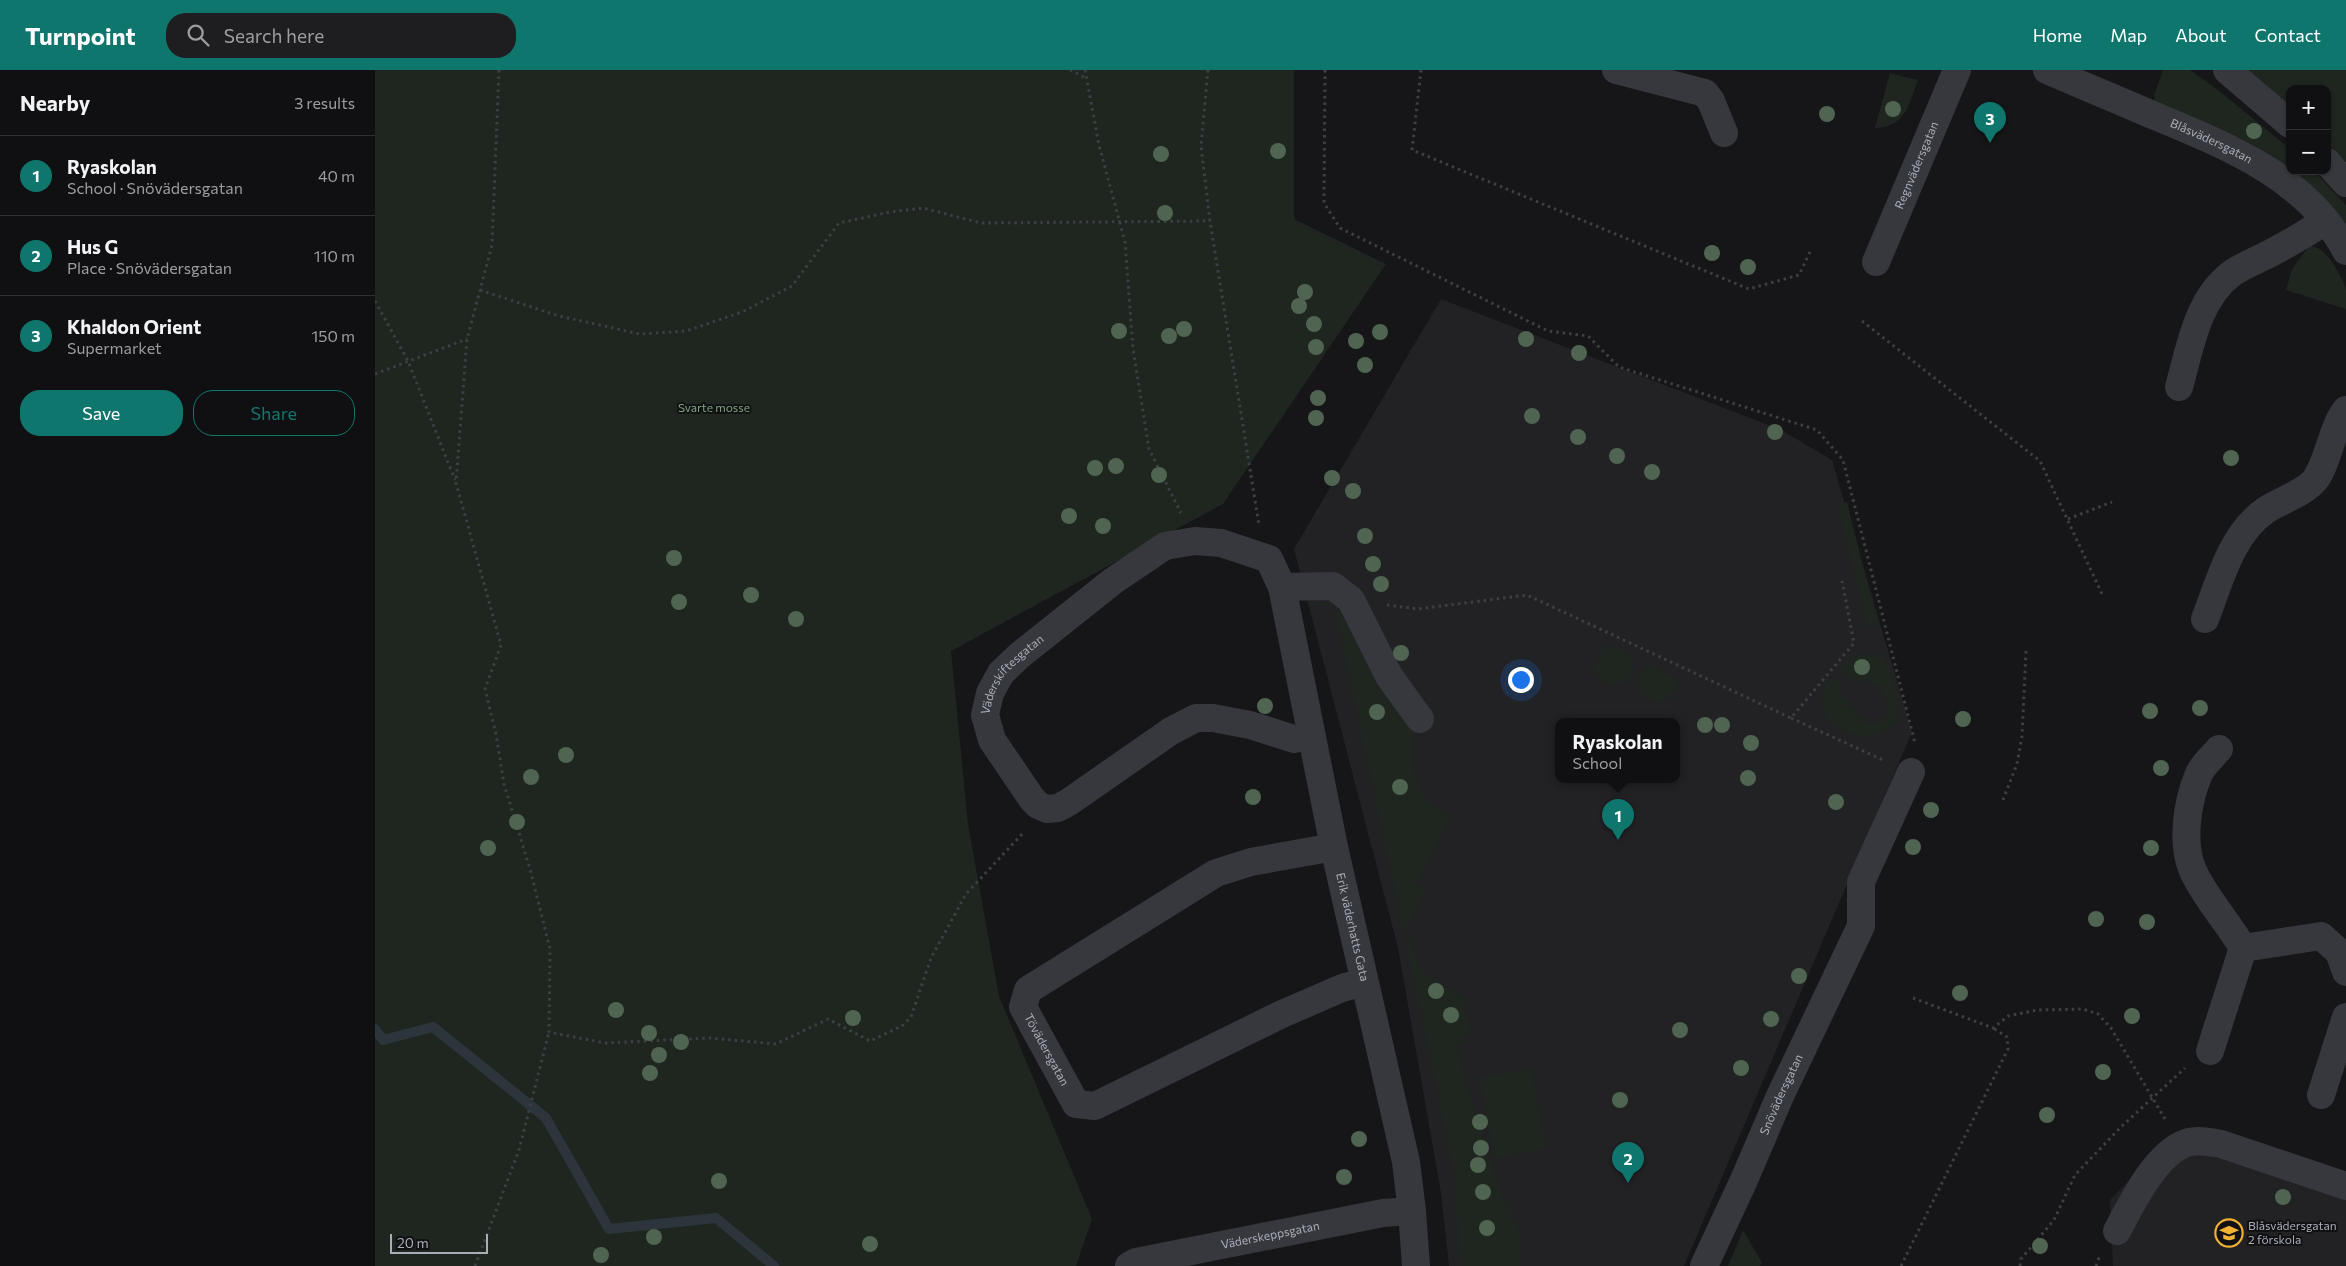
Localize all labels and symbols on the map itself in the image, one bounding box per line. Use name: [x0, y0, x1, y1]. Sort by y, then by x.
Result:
pin: 3: [1974, 102, 2006, 143]
street label: Blåsvädersgatan: [2169, 115, 2255, 166]
street label: Regnvädersgatan: [1891, 119, 1941, 211]
park label: Svarte mosse: [678, 400, 750, 414]
street label: Väderskiftesgatan: [977, 631, 1046, 716]
your location: [1508, 667, 1534, 693]
pin: 1: [1602, 799, 1634, 840]
street label: Erik väderhatts Gata: [1334, 871, 1372, 983]
street label: Tövädersgatan: [1022, 1011, 1073, 1088]
street label: Snövädersgatan: [1756, 1052, 1805, 1137]
pin: 2: [1612, 1142, 1644, 1183]
street label: Väderskeppsgatan: [1220, 1218, 1321, 1251]
school or university icon: Blåsvädersgatan 2 förskola: [2214, 1218, 2244, 1248]
place label: Blåsvädersgatan 2 förskola: [2248, 1218, 2337, 1246]
scale bar: [390, 1231, 487, 1254]

